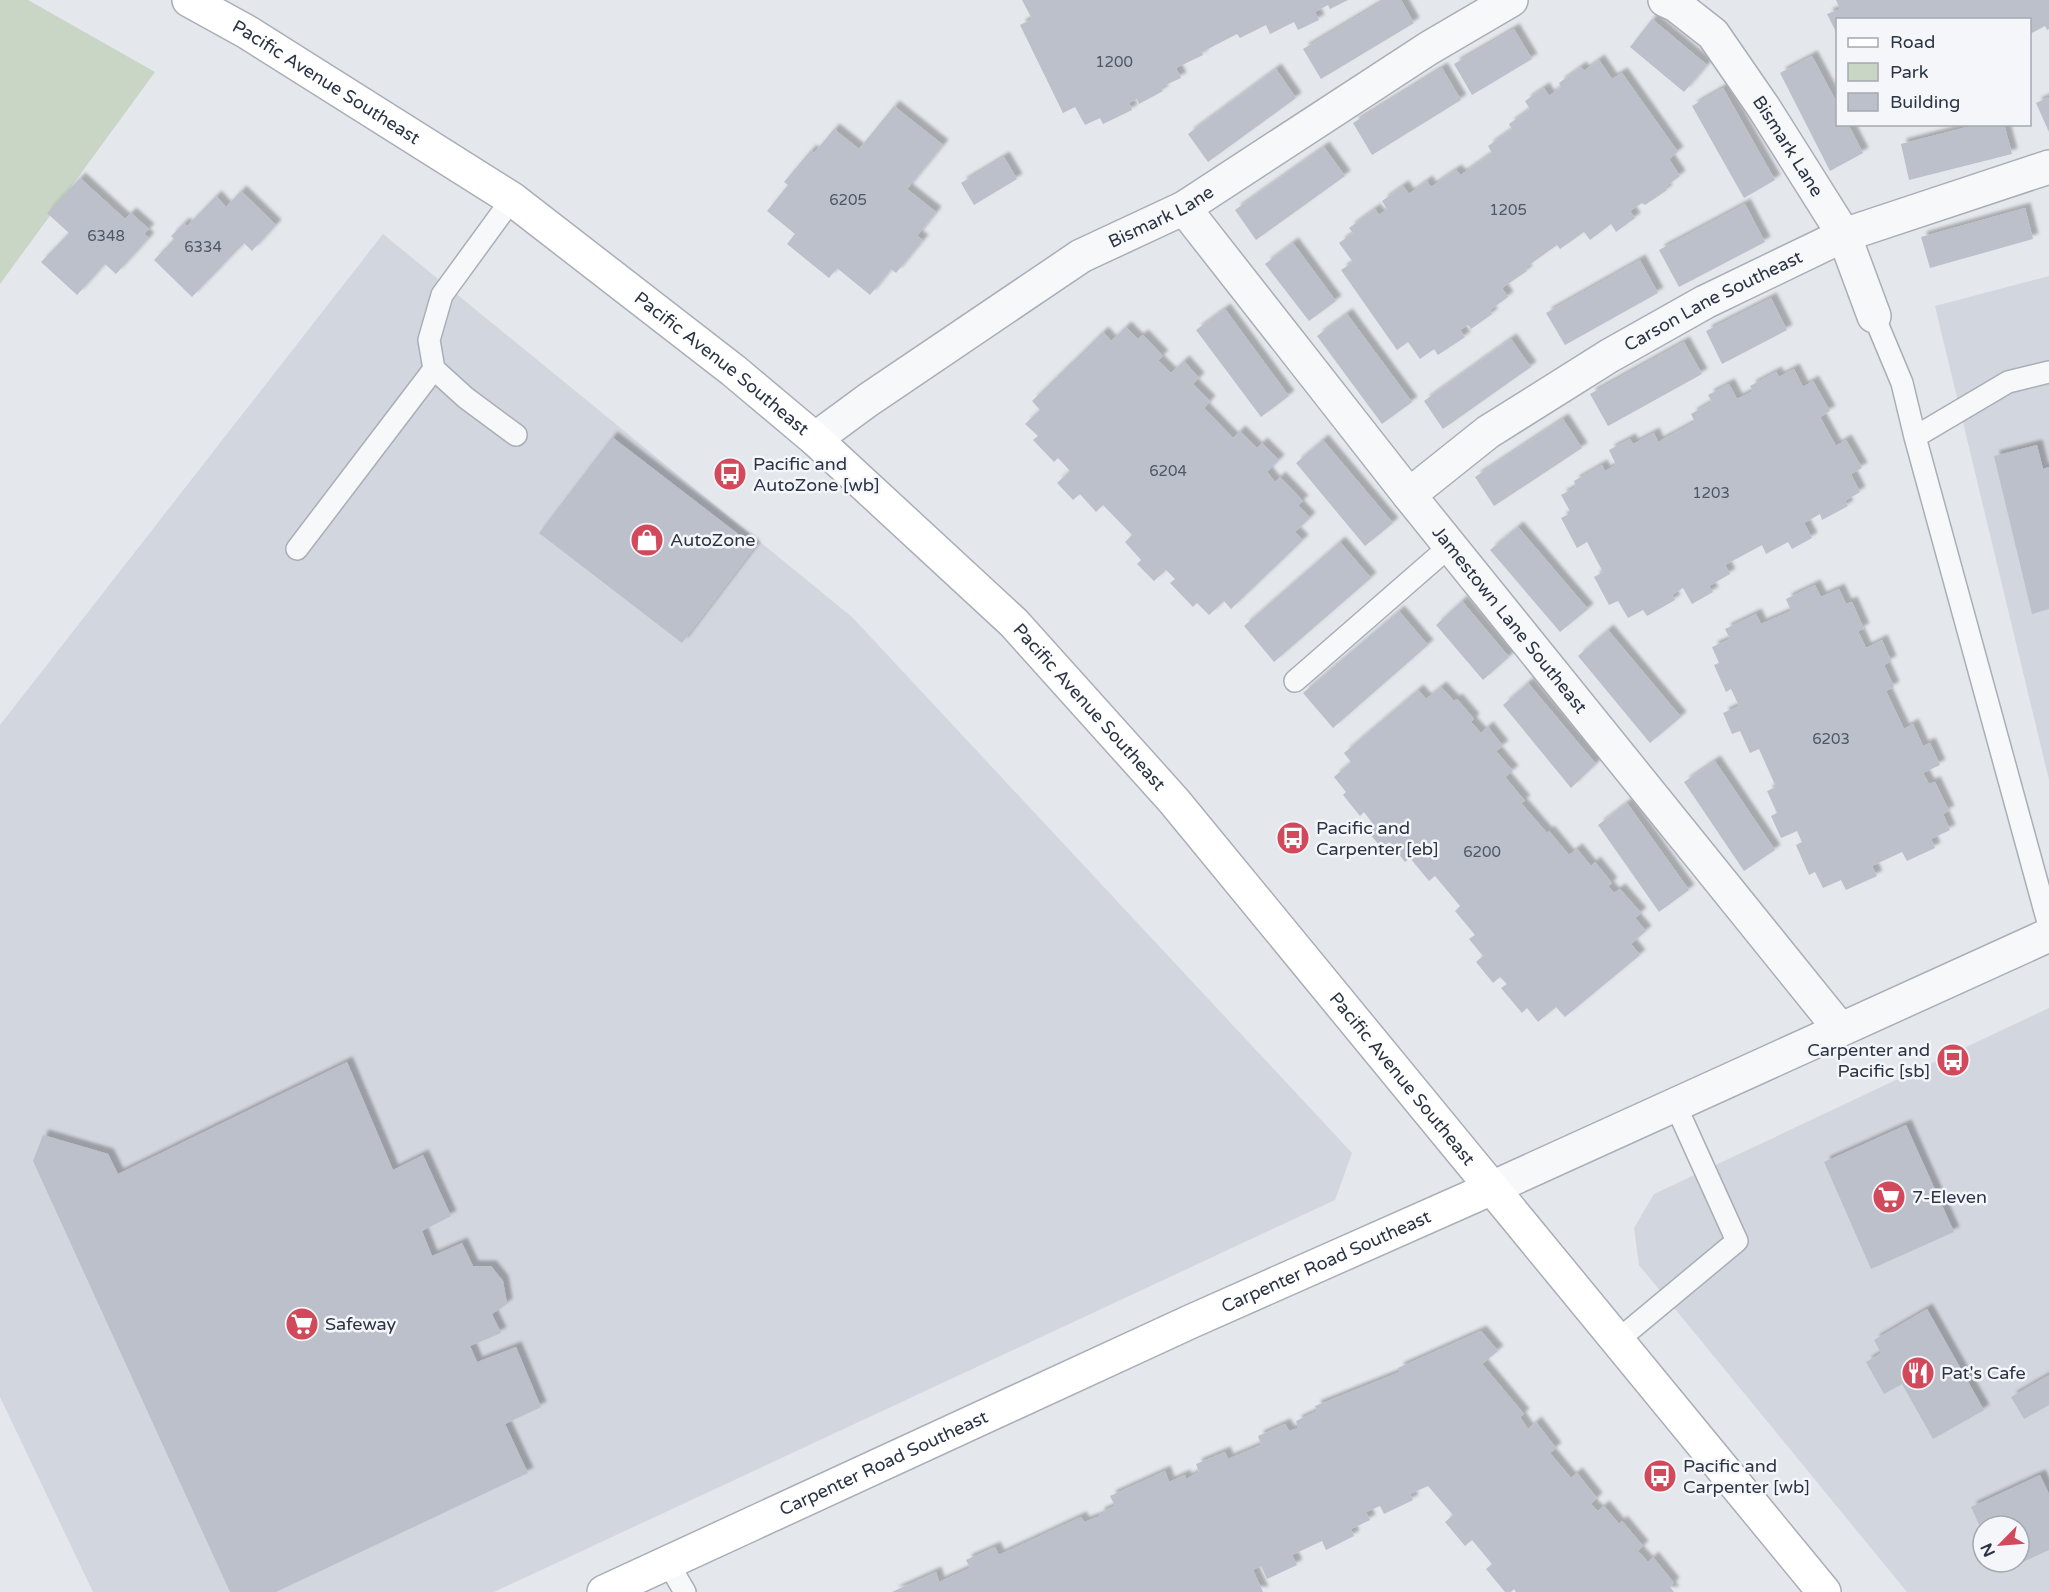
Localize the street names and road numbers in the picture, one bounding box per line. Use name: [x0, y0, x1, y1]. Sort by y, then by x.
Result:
street label: Pacific Avenue Southeast: [229, 15, 424, 149]
street label: Bismark Lane: [1748, 91, 1828, 201]
street label: Bismark Lane: [1105, 181, 1218, 253]
street label: Carson Lane Southeast: [1620, 246, 1806, 356]
street label: Pacific Avenue Southeast: [630, 287, 813, 440]
street label: Jamestown Lane Southeast: [1428, 522, 1592, 718]
street label: Pacific Avenue Southeast: [1009, 619, 1170, 795]
street label: Pacific Avenue Southeast: [1325, 988, 1480, 1170]
street label: Carpenter Road Southeast: [1218, 1205, 1434, 1318]
street label: Carpenter Road Southeast: [776, 1406, 992, 1521]

